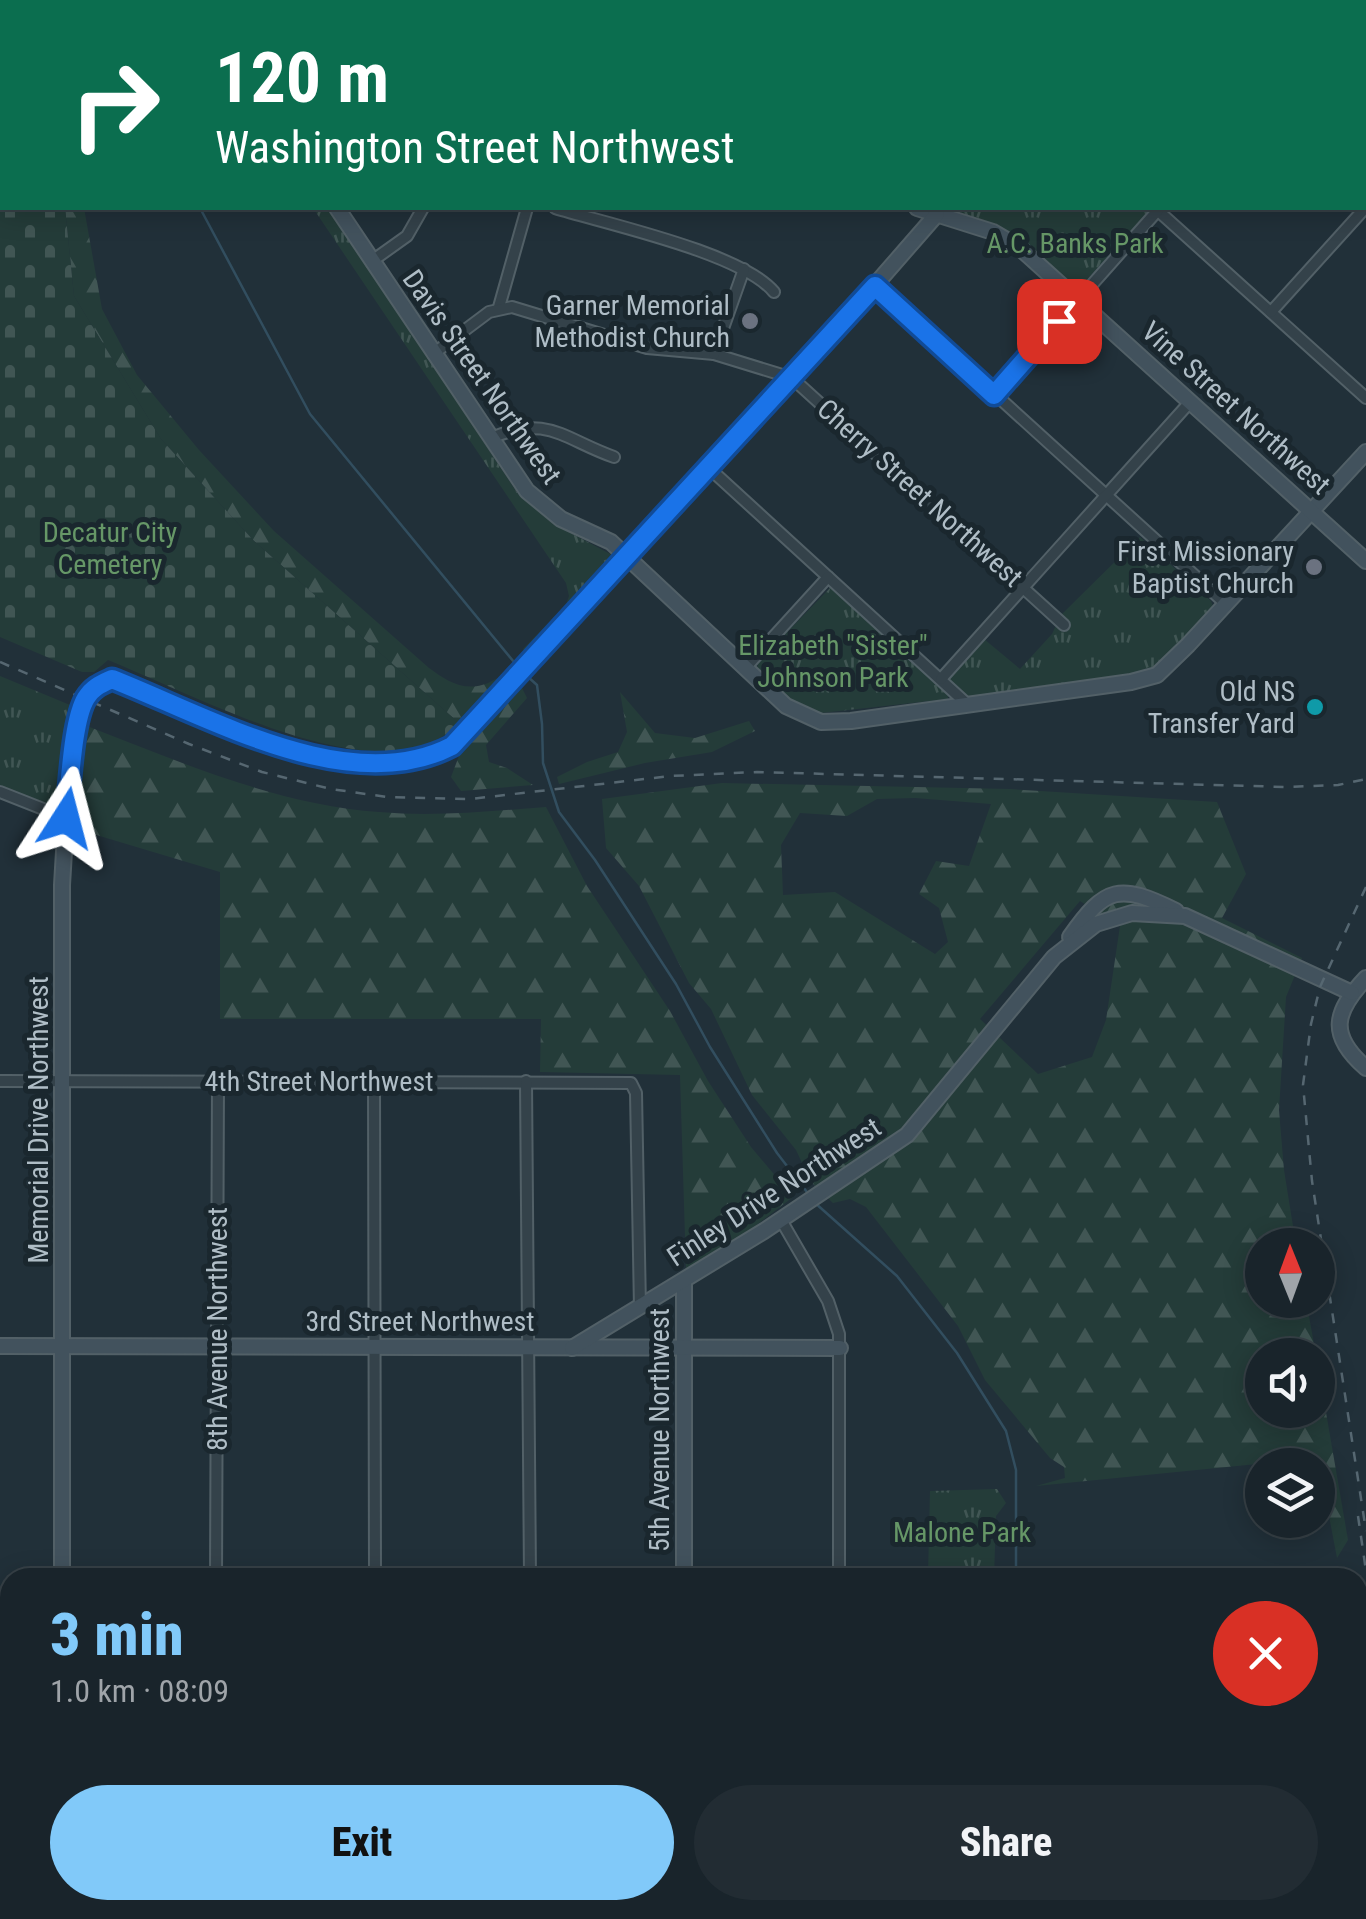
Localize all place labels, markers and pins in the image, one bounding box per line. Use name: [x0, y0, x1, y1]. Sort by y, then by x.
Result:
pin: [1017, 279, 1102, 364]
place label: Garner Memorial Methodist Church: [534, 289, 730, 354]
marker: Garner Memorial Methodist Church: [739, 310, 761, 332]
place label: First Missionary Baptist Church: [1117, 535, 1294, 600]
marker: First Missionary Baptist Church: [1303, 556, 1325, 578]
place label: Old NS Transfer Yard: [1148, 675, 1295, 740]
marker: Old NS Transfer Yard: [1304, 696, 1326, 718]

